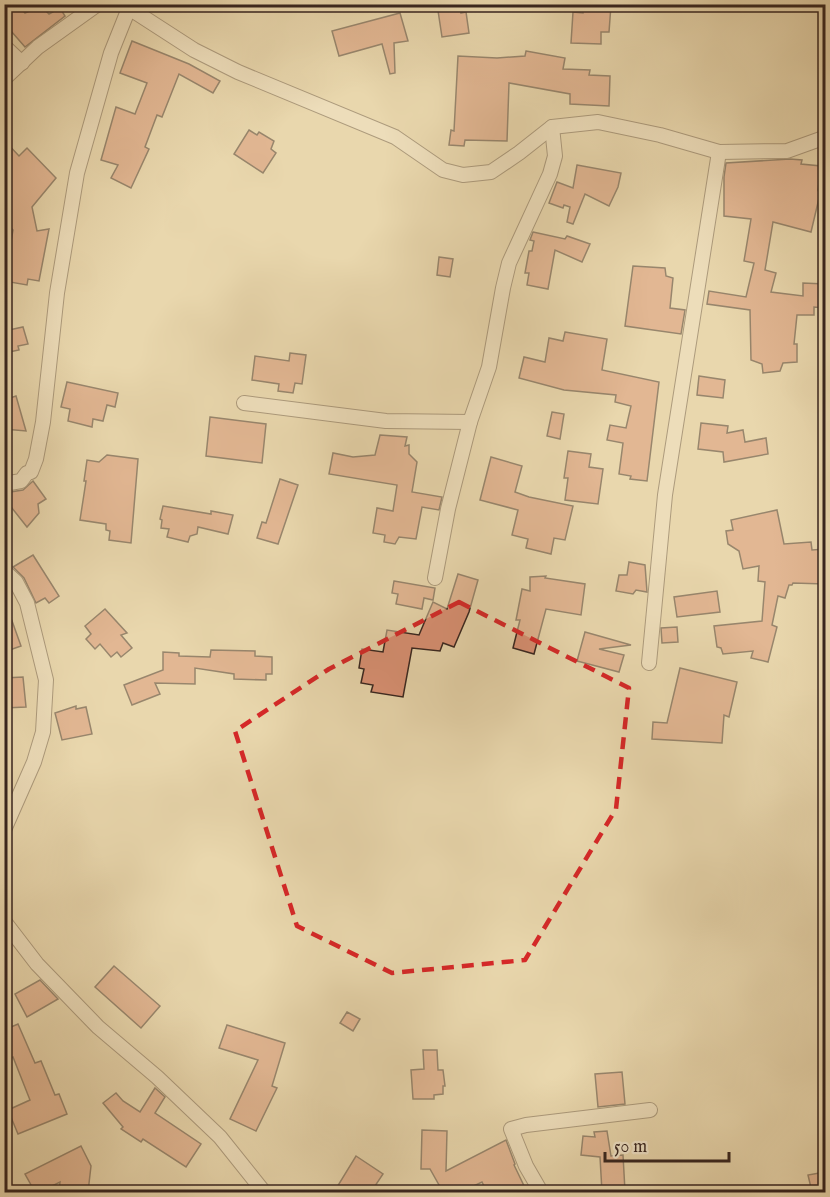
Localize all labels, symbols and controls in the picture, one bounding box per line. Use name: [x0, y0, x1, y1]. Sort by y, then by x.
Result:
scale bar: [605, 1125, 730, 1163]
text: 50 m: [614, 1136, 647, 1159]

